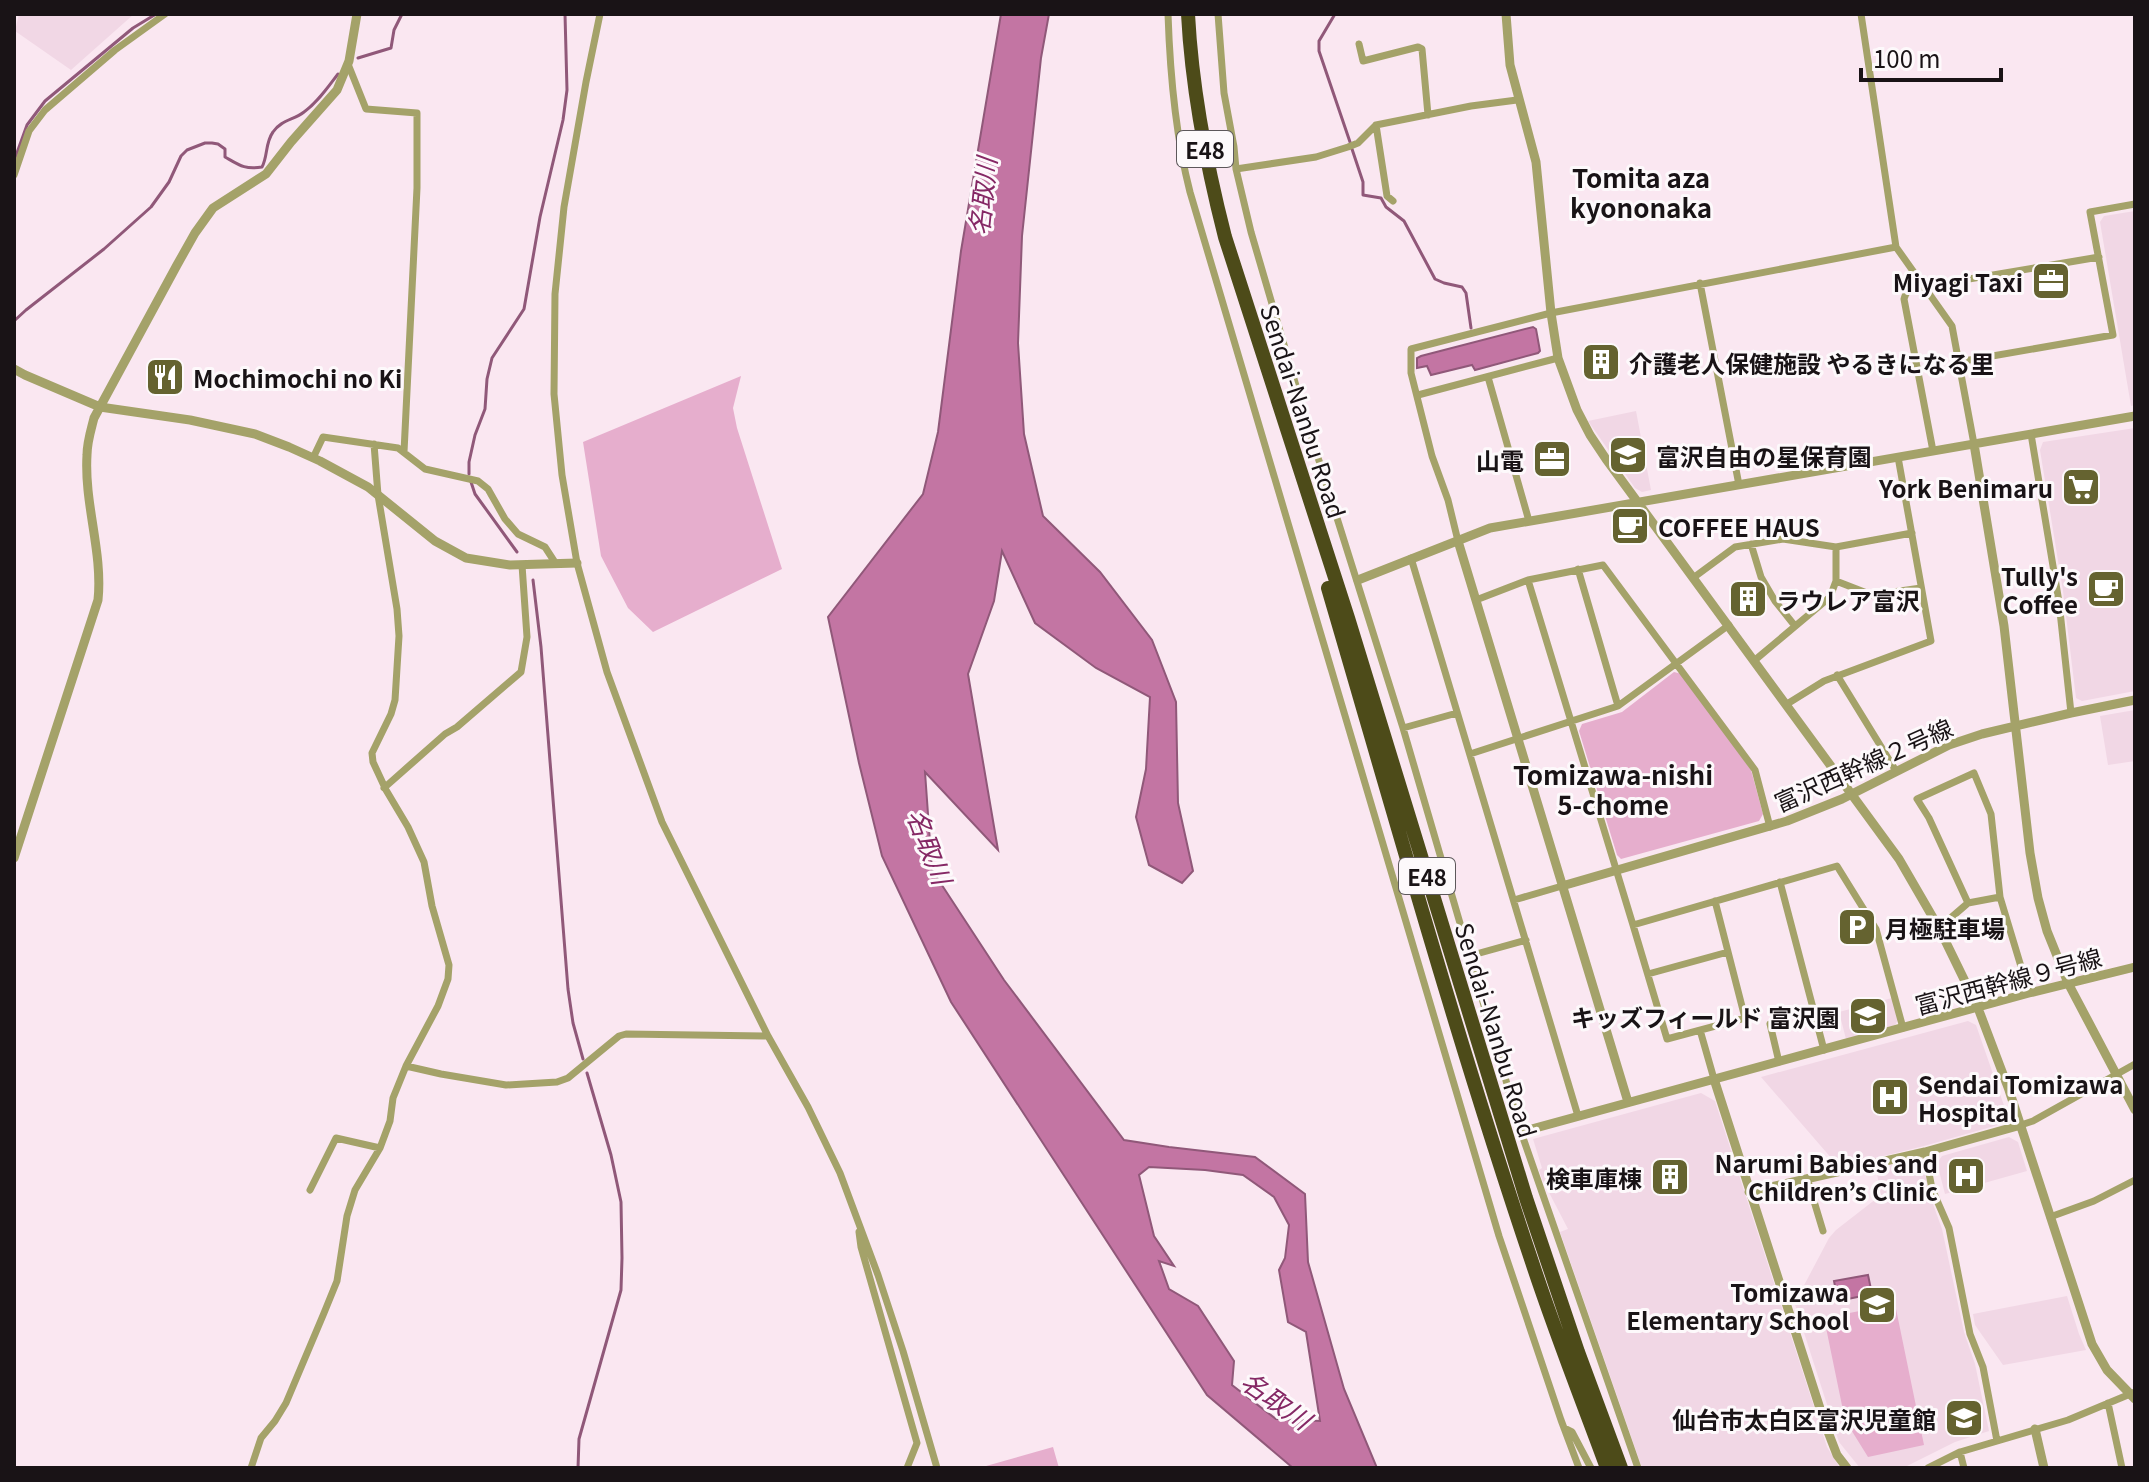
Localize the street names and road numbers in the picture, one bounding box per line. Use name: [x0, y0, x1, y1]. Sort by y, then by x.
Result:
road number: E48: [1177, 131, 1233, 167]
street label: Sendai-Nanbu Road: [1253, 299, 1355, 523]
street label: 富沢西幹線２号線: [1768, 709, 1958, 819]
road number: E48: [1399, 858, 1455, 894]
street label: Sendai-Nanbu Road: [1448, 918, 1546, 1142]
street label: 富沢西幹線９号線: [1911, 938, 2105, 1022]

